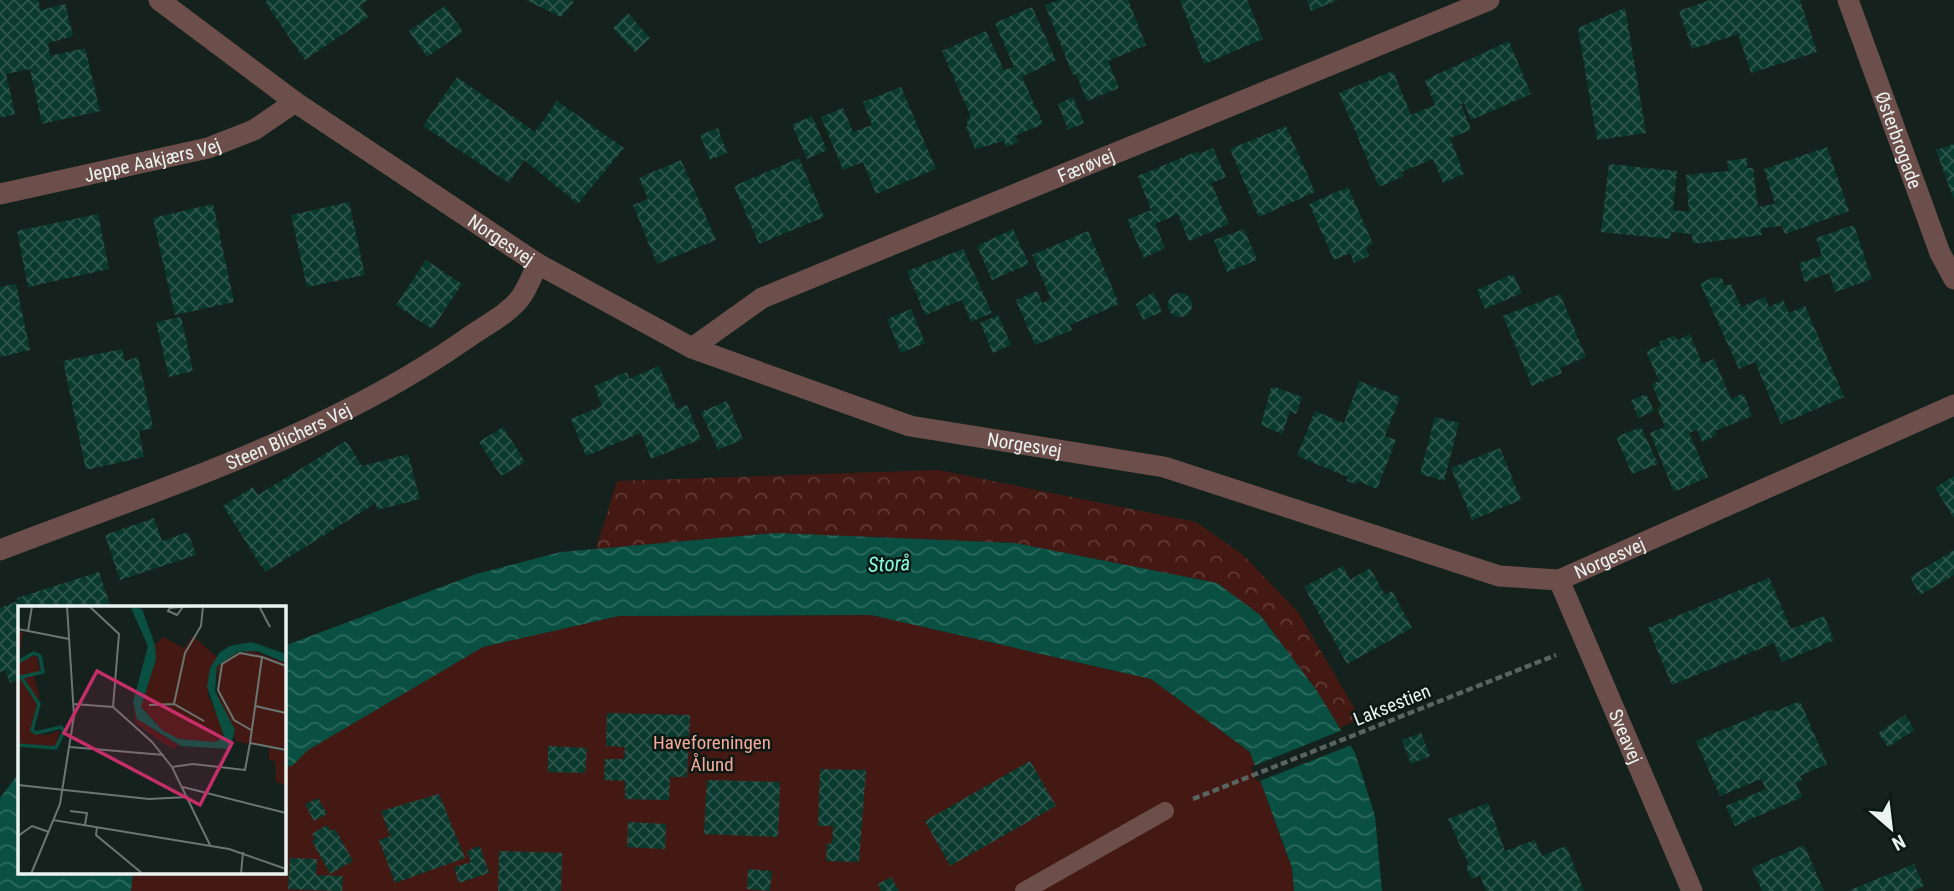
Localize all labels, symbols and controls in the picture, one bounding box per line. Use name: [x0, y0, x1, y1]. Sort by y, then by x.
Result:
street label: Østerbrogade: [1871, 88, 1927, 192]
street label: Jeppe Aakjærs Vej: [82, 133, 224, 187]
street label: Færøvej: [1054, 143, 1118, 187]
street label: Norgesvej: [464, 209, 539, 270]
street label: Steen Blichers Vej: [222, 398, 355, 474]
street label: Norgesvej: [986, 427, 1063, 462]
street label: Norgesvej: [1571, 532, 1649, 583]
water label: Storå: [867, 551, 911, 577]
inset map: [18, 606, 285, 874]
street label: Laksestien: [1350, 679, 1434, 731]
street label: Sveavej: [1604, 706, 1648, 767]
park label: Haveforeningen Ålund: [653, 731, 771, 776]
north arrow: [1856, 793, 1926, 863]
text: N: [1888, 830, 1909, 855]

